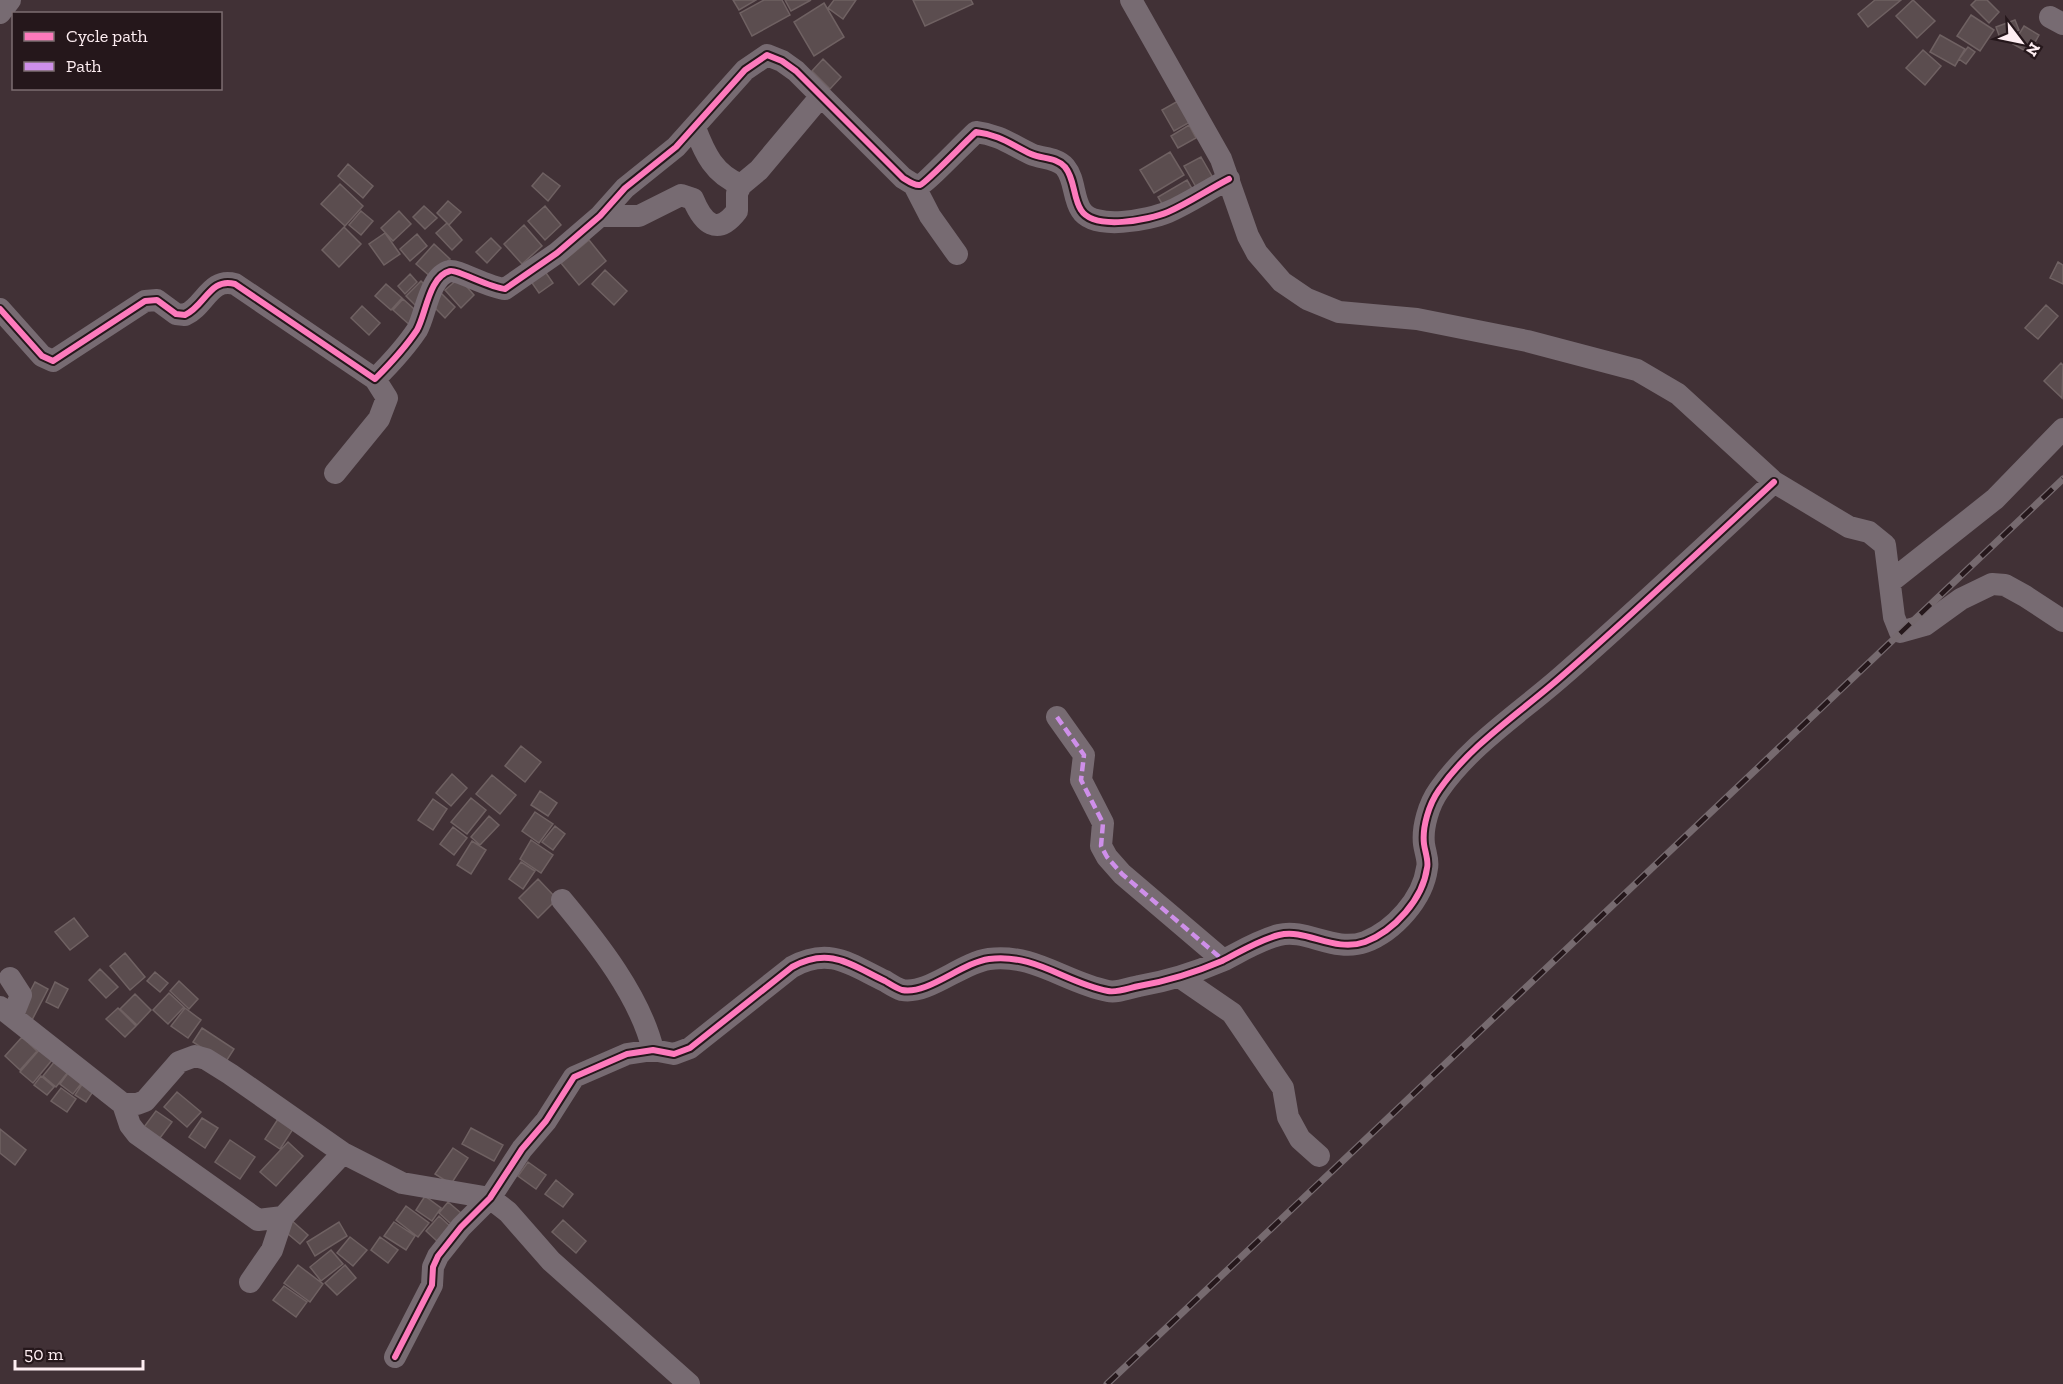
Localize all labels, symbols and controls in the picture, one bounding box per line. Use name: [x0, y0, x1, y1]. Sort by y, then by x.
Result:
legend: [12, 12, 222, 90]
north arrow: [1991, 12, 2051, 72]
text: Cycle path: [66, 25, 148, 47]
text: N: [2022, 39, 2045, 60]
text: Path: [66, 55, 102, 77]
scale bar: [15, 1333, 142, 1371]
text: 50 m: [24, 1343, 64, 1365]

